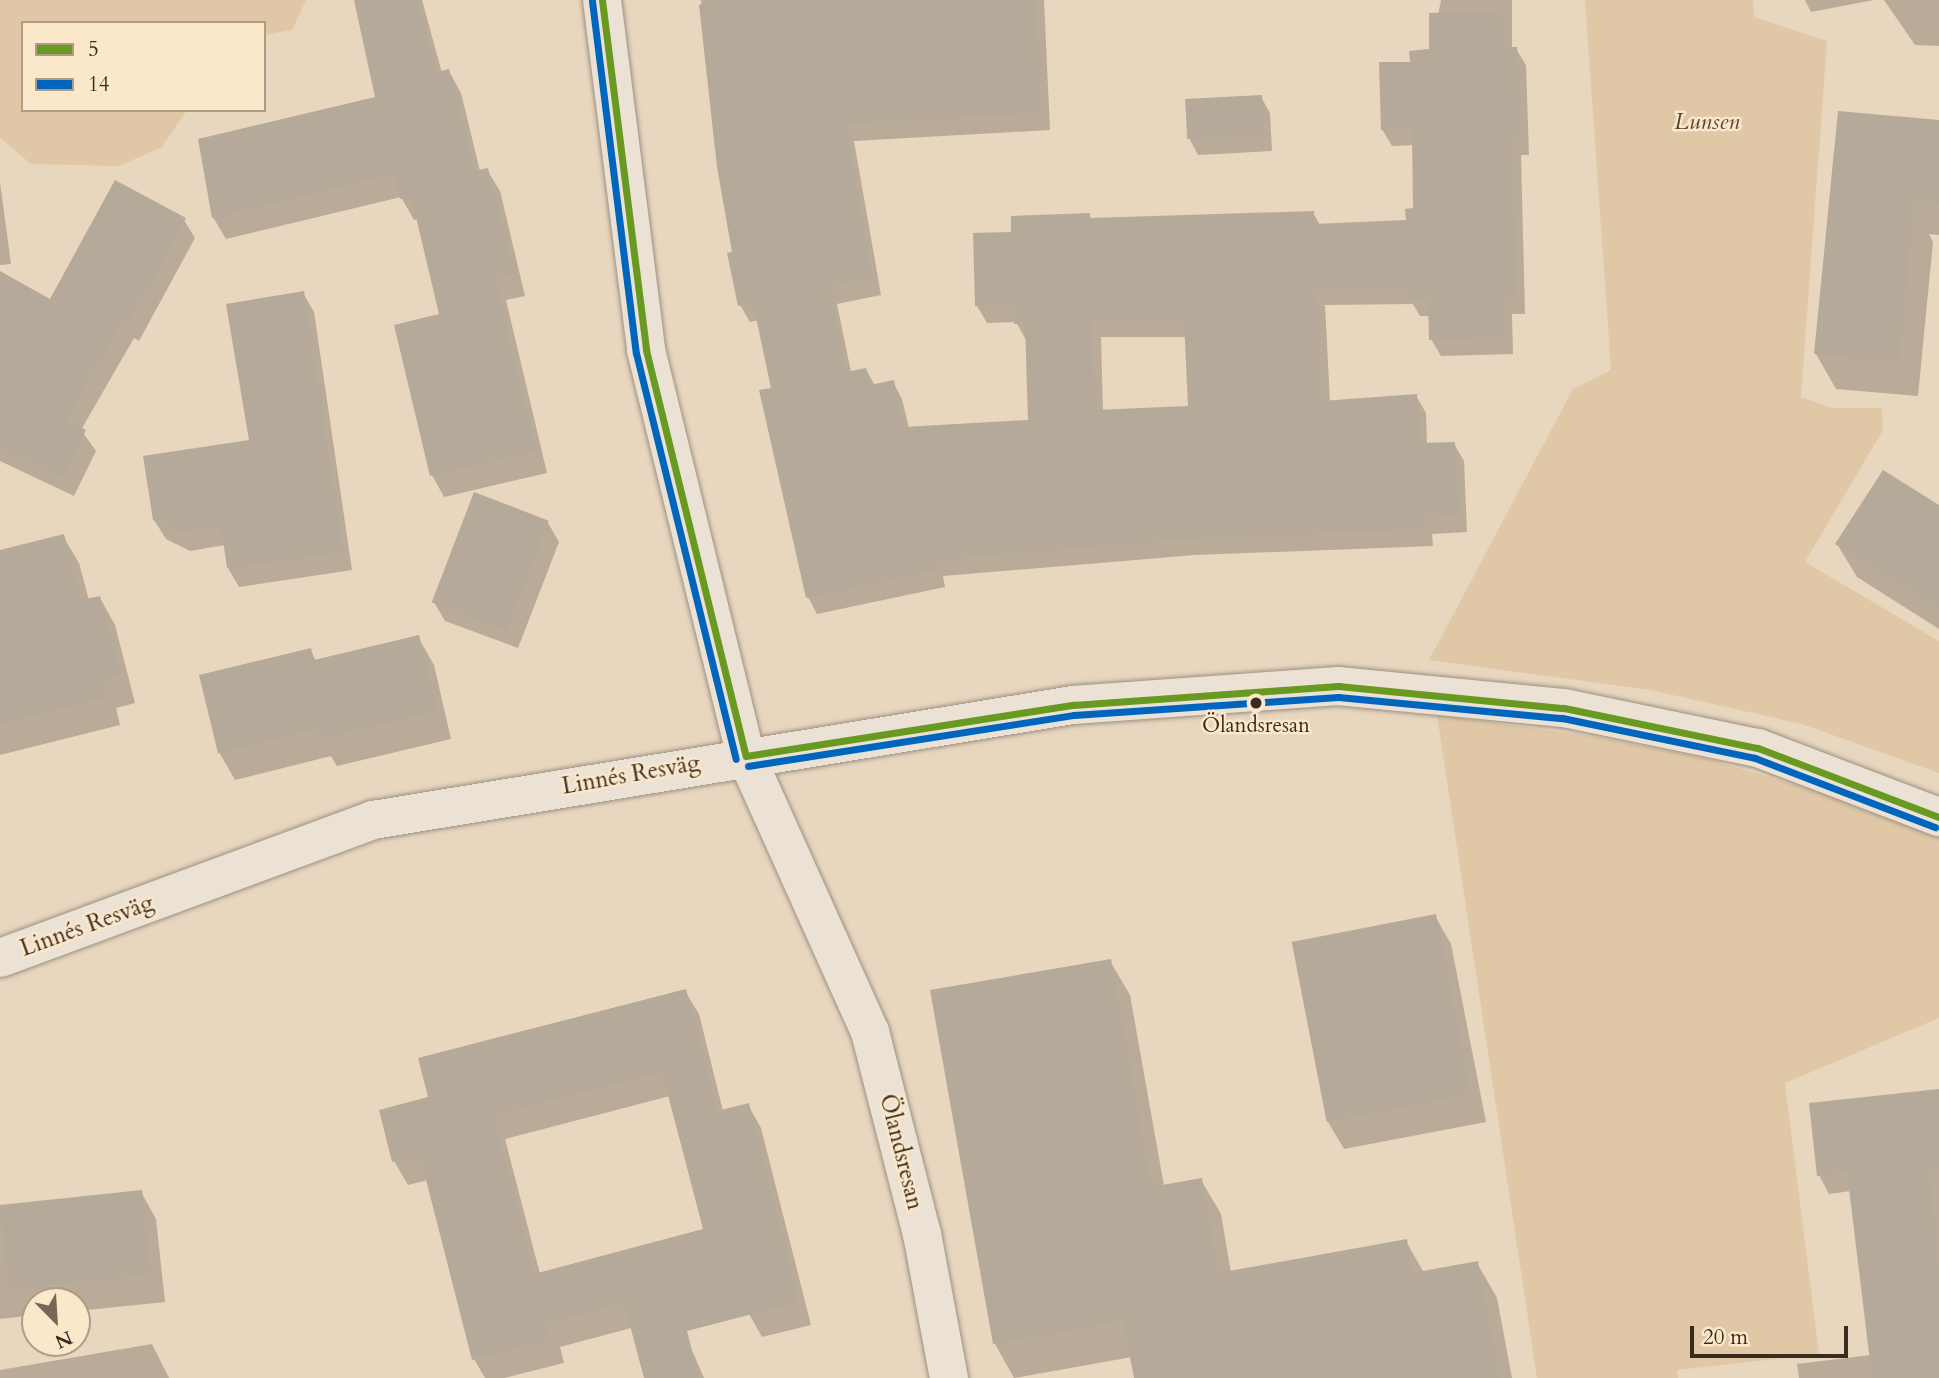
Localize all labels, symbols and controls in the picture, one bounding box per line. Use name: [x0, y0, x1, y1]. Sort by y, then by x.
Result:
legend: [21, 21, 266, 112]
text: 5: [88, 35, 99, 64]
text: 14: [88, 70, 110, 99]
park label: Lunsen: [1674, 108, 1740, 136]
marker: Ölandsresan: [1249, 696, 1263, 710]
place label: Ölandsresan: [1202, 713, 1310, 739]
street label: Linnés Resväg: [560, 749, 702, 801]
street label: Linnés Resväg: [17, 889, 157, 963]
street label: Ölandsresan: [873, 1091, 929, 1213]
north arrow: [21, 1287, 91, 1357]
scale bar: [1694, 1312, 1852, 1356]
text: 20 m: [1703, 1323, 1748, 1352]
text: N: [51, 1324, 77, 1355]

